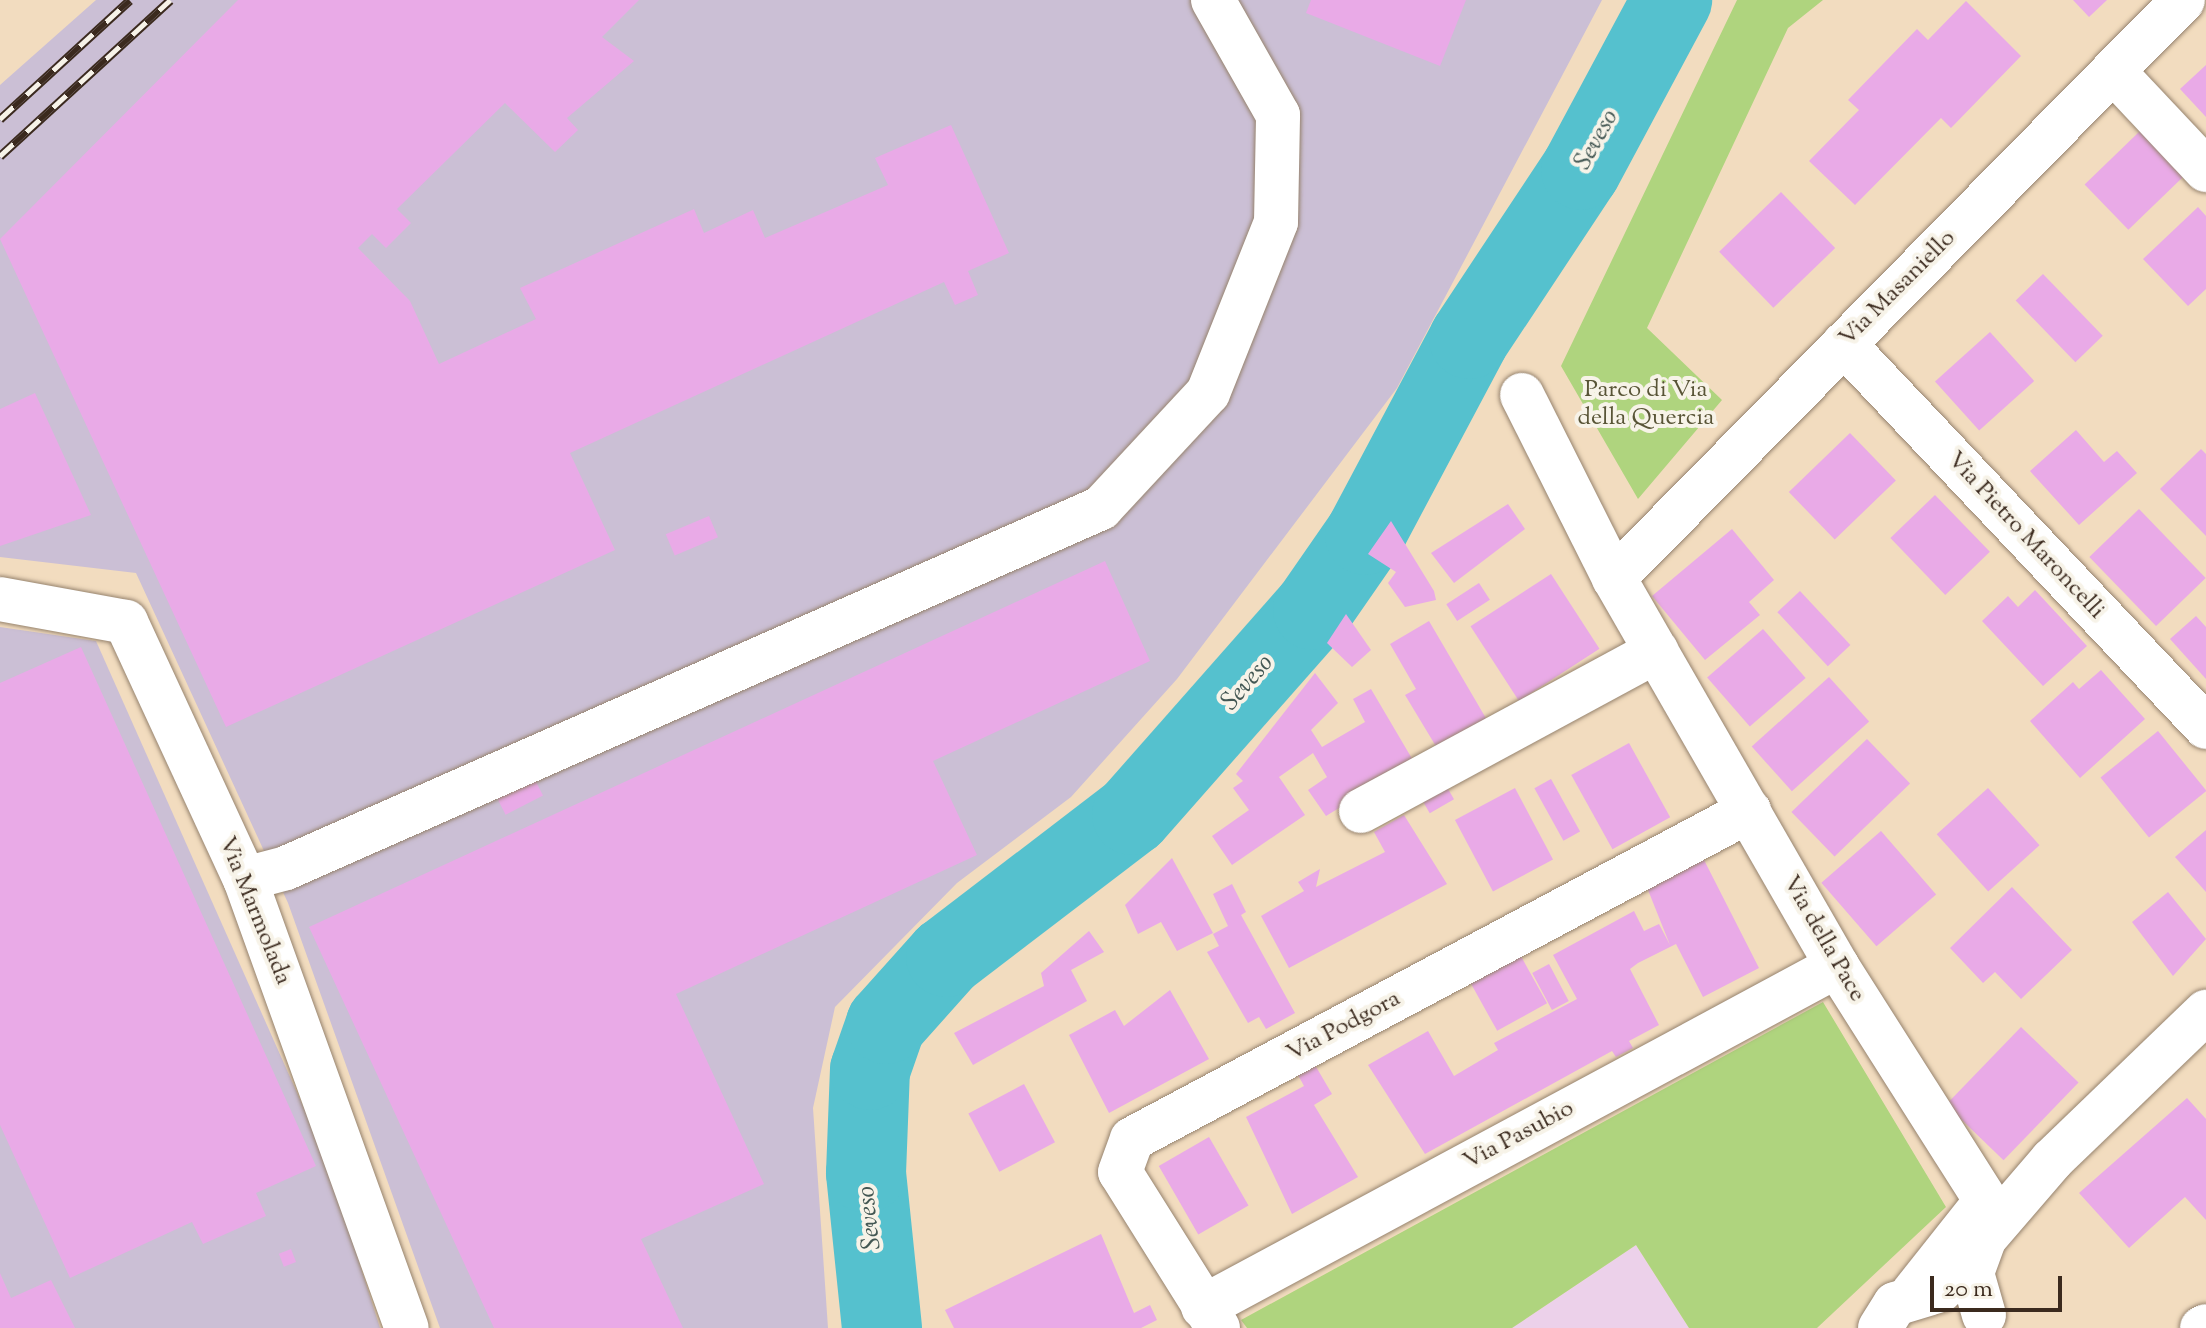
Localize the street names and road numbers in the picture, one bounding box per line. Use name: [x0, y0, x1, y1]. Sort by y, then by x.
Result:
street label: Via Masaniello: [1834, 225, 1962, 353]
street label: Via Pietro Maroncelli: [1940, 446, 2110, 626]
street label: Via Marmolada: [211, 833, 297, 989]
street label: Via della Pace: [1775, 871, 1871, 1007]
street label: Via Podgora: [1282, 985, 1406, 1069]
street label: Via Pasubio: [1459, 1095, 1579, 1177]

